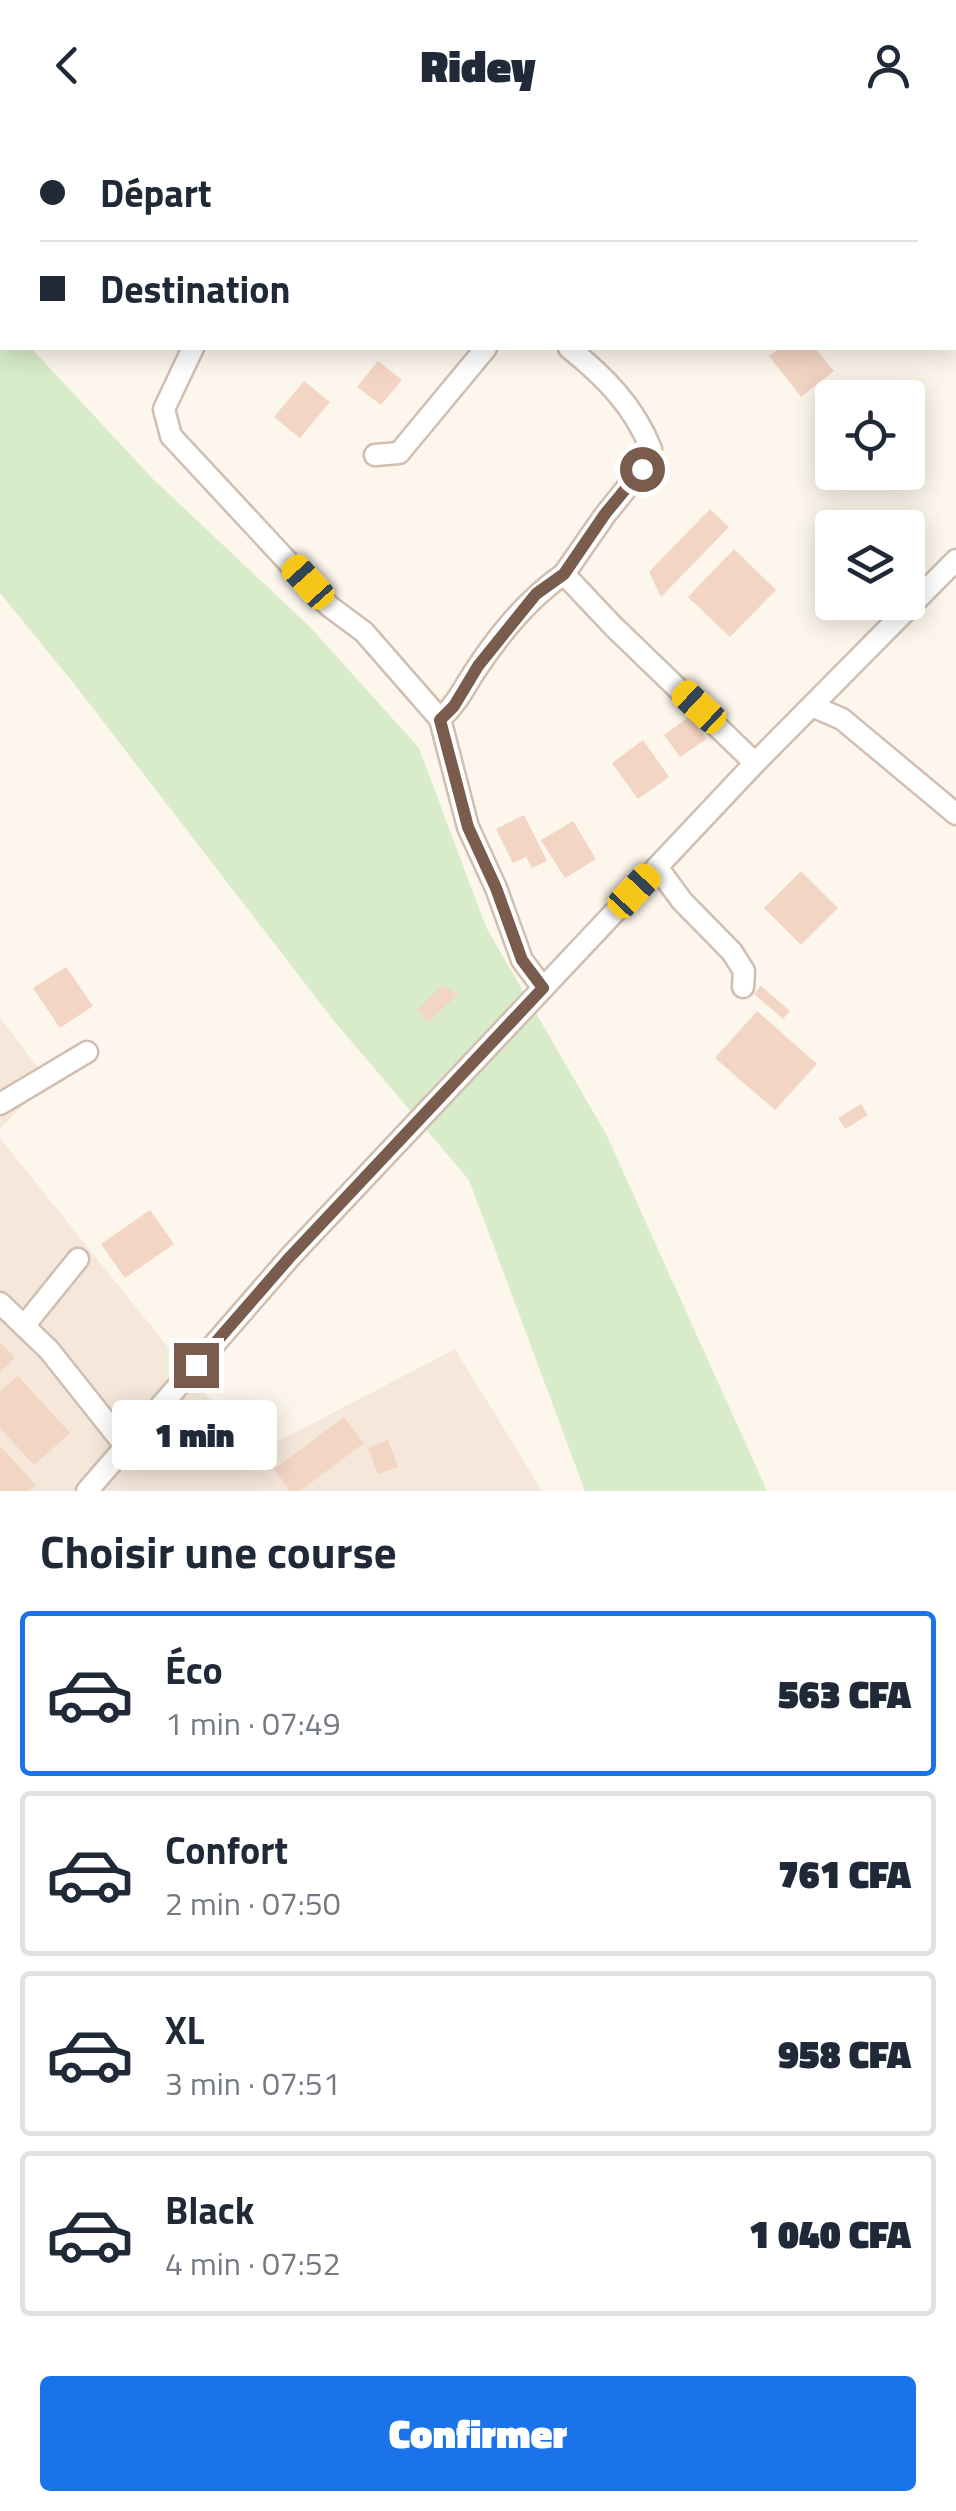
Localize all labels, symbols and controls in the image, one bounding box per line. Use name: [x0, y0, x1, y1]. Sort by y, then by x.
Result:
text: Ridey: [420, 31, 536, 99]
icon: back: [40, 38, 95, 93]
icon: person: [861, 38, 916, 93]
text: Départ: [100, 164, 212, 222]
text: Destination: [100, 260, 291, 318]
map controls: [815, 380, 925, 620]
button: locate: [815, 380, 925, 490]
route start: [620, 447, 665, 492]
button: layers: [815, 510, 925, 620]
car: [277, 550, 339, 614]
car: [667, 676, 731, 738]
car: [603, 859, 665, 923]
route end: [174, 1343, 219, 1388]
callout: 1 min: [114, 1400, 278, 1470]
text: 1 min: [155, 1411, 234, 1459]
text: Choisir une course: [40, 1517, 397, 1585]
text: Éco: [165, 1641, 223, 1699]
icon: car: [45, 1649, 135, 1739]
text: 563 CFA: [778, 1665, 911, 1723]
text: 1 min · 07:49: [165, 1699, 341, 1747]
text: Confort: [165, 1821, 288, 1879]
icon: car: [45, 1829, 135, 1919]
text: 761 CFA: [778, 1845, 911, 1903]
text: 2 min · 07:50: [165, 1879, 341, 1927]
text: XL: [165, 2001, 205, 2059]
icon: car: [45, 2009, 135, 2099]
text: 958 CFA: [778, 2025, 911, 2083]
text: 3 min · 07:51: [165, 2059, 341, 2107]
text: Black: [165, 2181, 254, 2239]
icon: car: [45, 2189, 135, 2279]
text: 1 040 CFA: [749, 2205, 911, 2263]
text: 4 min · 07:52: [165, 2239, 341, 2287]
button: Confirmer: [40, 2376, 916, 2491]

